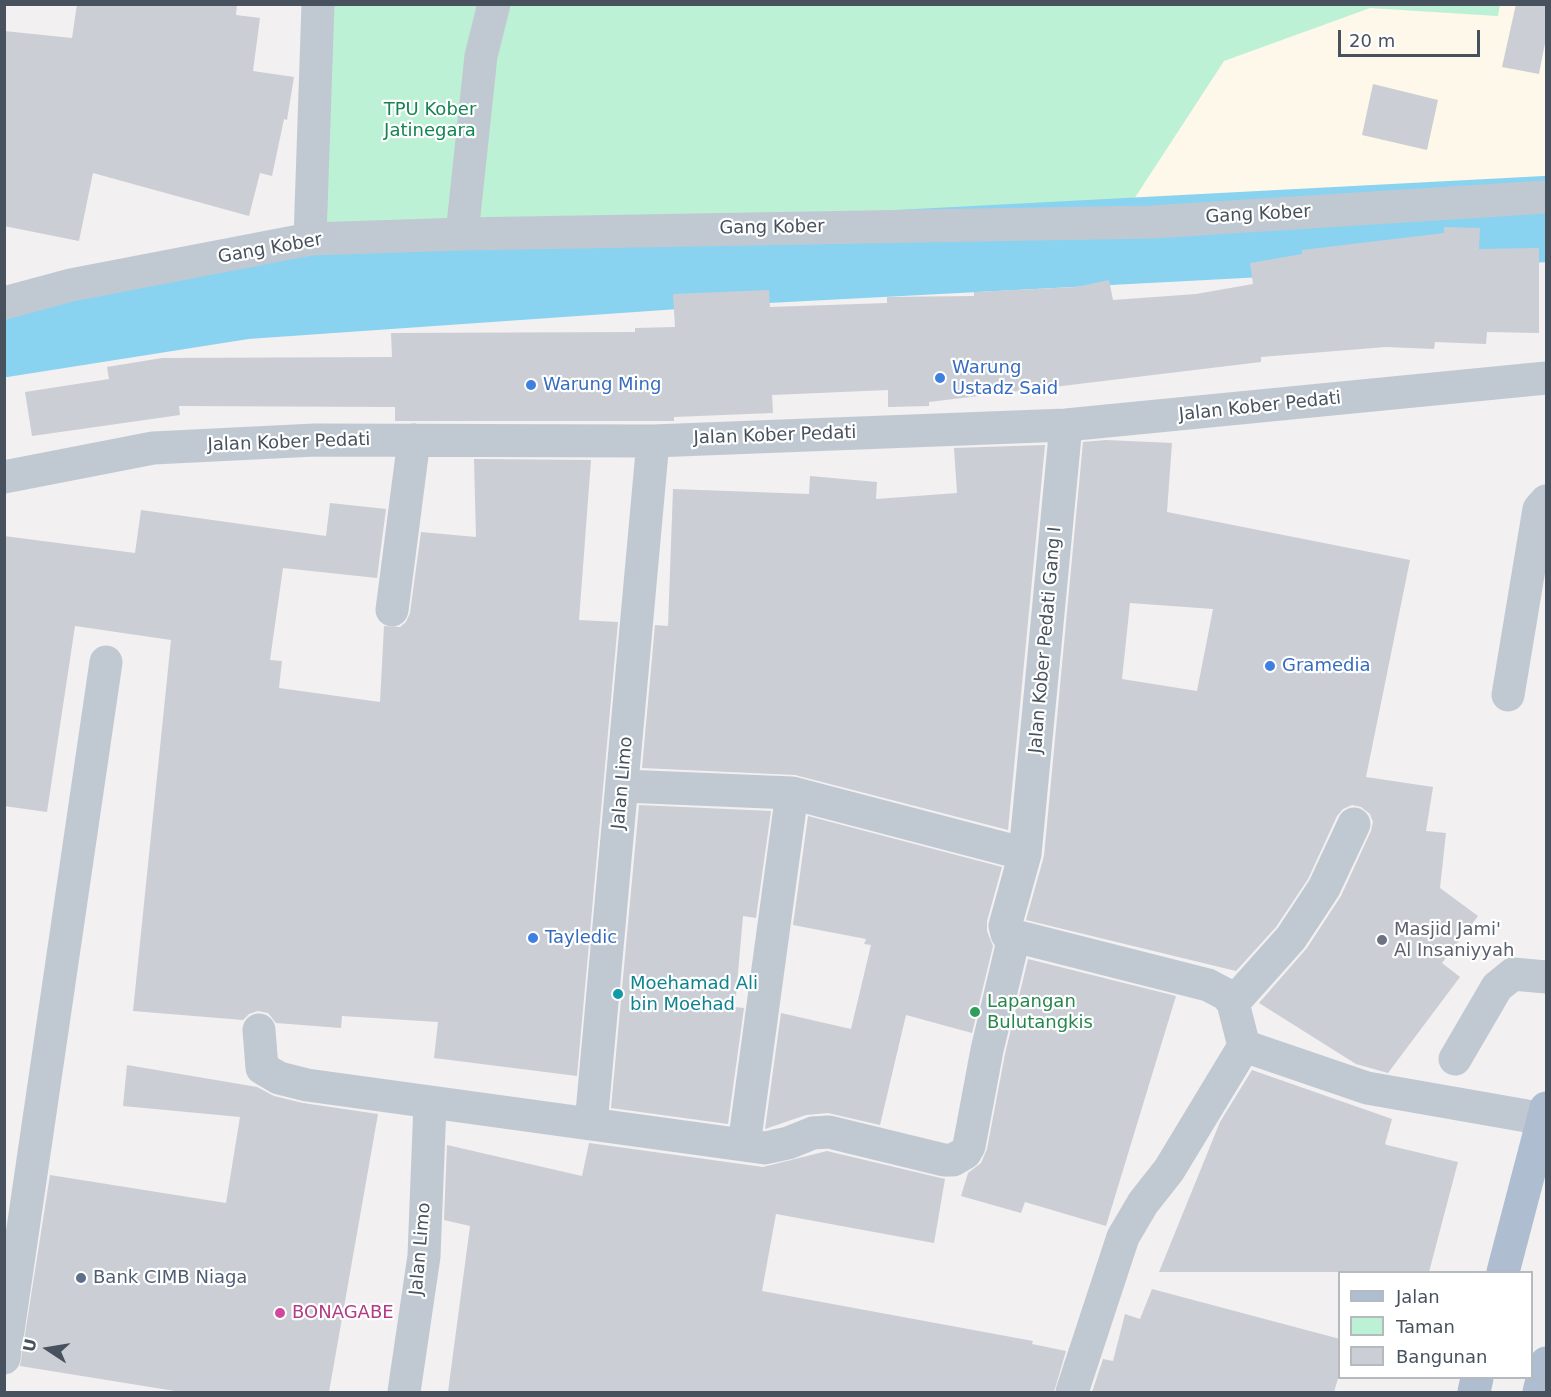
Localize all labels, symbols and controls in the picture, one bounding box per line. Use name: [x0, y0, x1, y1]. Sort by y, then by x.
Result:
scale bar: [1341, 18, 1484, 56]
text: 20 m: [1349, 30, 1395, 51]
park label: TPU Kober Jatinegara: [384, 99, 476, 142]
street label: Gang Kober: [1205, 201, 1311, 229]
street label: Gang Kober: [719, 216, 825, 240]
street label: Gang Kober: [216, 229, 324, 269]
place label: Warung Ustadz Said: [952, 357, 1058, 400]
marker: Warung Ustadz Said: [933, 371, 947, 385]
place label: Warung Ming: [543, 374, 661, 396]
marker: Warung Ming: [524, 378, 538, 392]
street label: Jalan Kober Pedati: [1178, 388, 1342, 426]
street label: Jalan Kober Pedati: [693, 422, 857, 450]
street label: Jalan Kober Pedati: [207, 429, 371, 457]
street label: Jalan Kober Pedati Gang I: [1025, 526, 1067, 754]
place label: Gramedia: [1282, 655, 1370, 677]
marker: Gramedia: [1263, 659, 1277, 673]
street label: Jalan Limo: [608, 736, 638, 830]
place label: Masjid Jami' Al Insaniyyah: [1394, 919, 1514, 962]
place label: Tayledic: [545, 927, 617, 949]
marker: Tayledic: [526, 931, 540, 945]
marker: Masjid Jami' Al Insaniyyah: [1375, 933, 1389, 947]
place label: Moehamad Ali bin Moehad: [630, 973, 758, 1016]
marker: Moehamad Ali bin Moehad: [611, 987, 625, 1001]
place label: Lapangan Bulutangkis: [987, 991, 1093, 1034]
marker: Lapangan Bulutangkis: [968, 1005, 982, 1019]
street label: Jalan Limo: [406, 1202, 436, 1296]
place label: Bank CIMB Niaga: [93, 1267, 247, 1289]
marker: Bank CIMB Niaga: [74, 1271, 88, 1285]
legend: [1338, 1271, 1533, 1379]
text: Jalan: [1396, 1286, 1440, 1307]
place label: BONAGABE: [292, 1302, 394, 1324]
marker: BONAGABE: [273, 1306, 287, 1320]
text: Taman: [1396, 1316, 1455, 1337]
north arrow: [18, 1319, 78, 1379]
text: U: [19, 1337, 41, 1353]
text: Bangunan: [1396, 1346, 1487, 1367]

